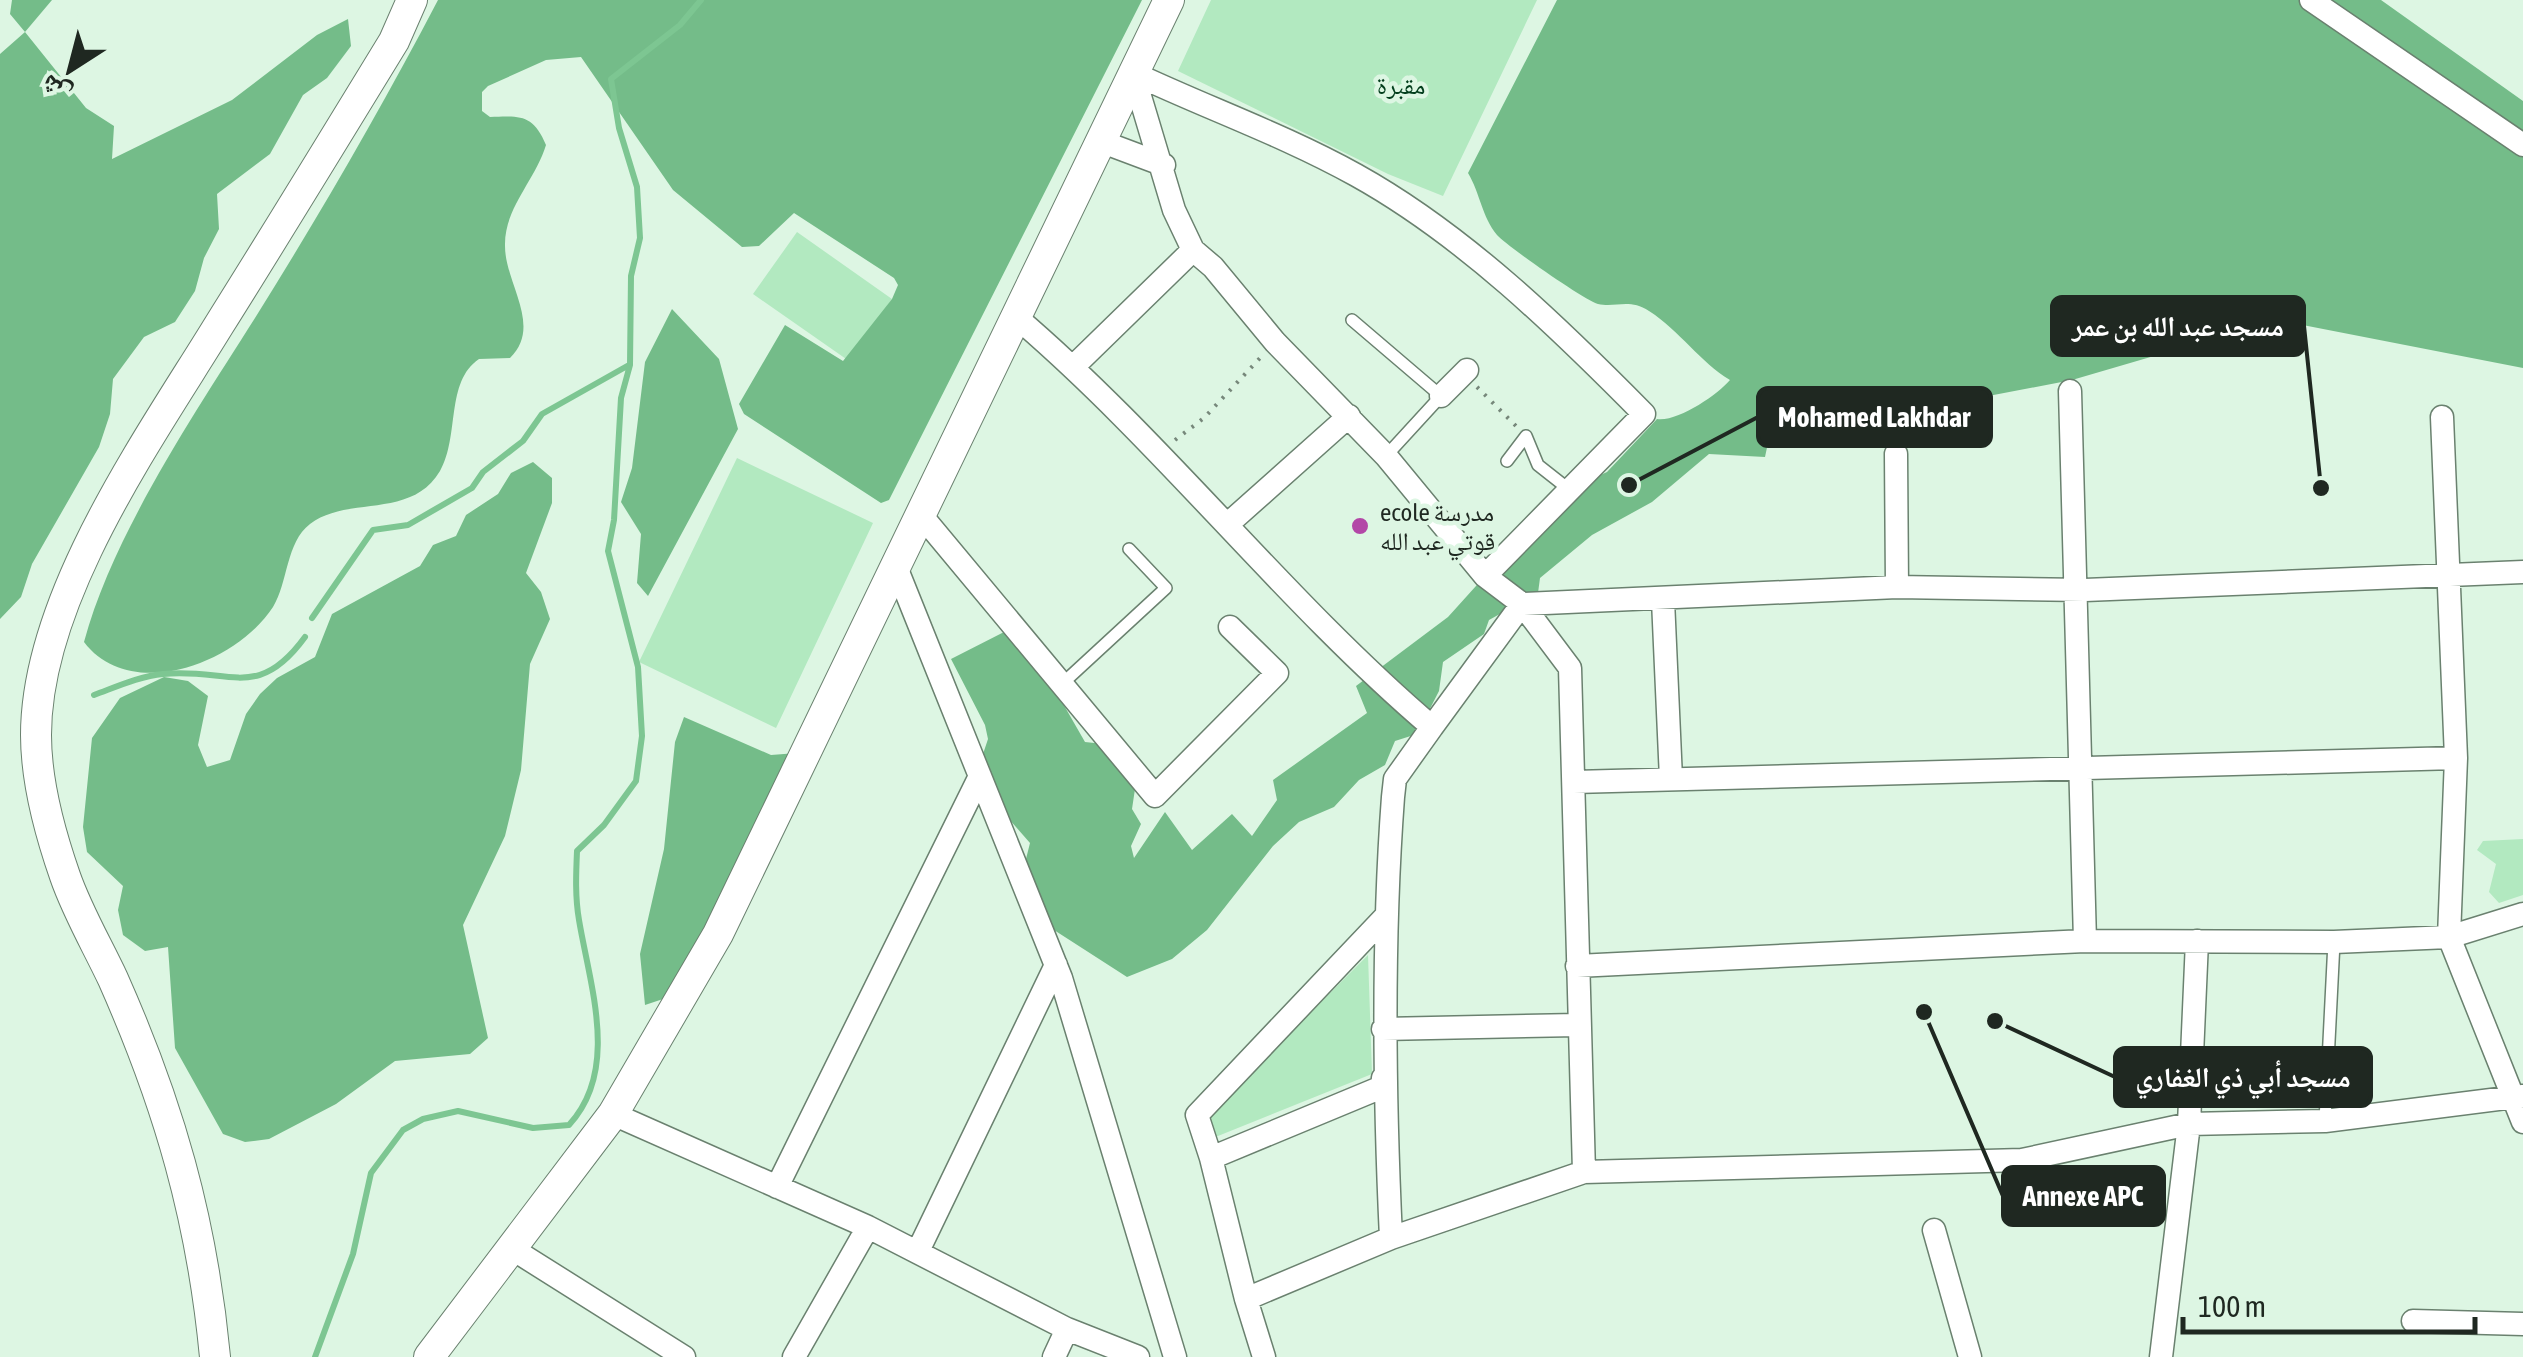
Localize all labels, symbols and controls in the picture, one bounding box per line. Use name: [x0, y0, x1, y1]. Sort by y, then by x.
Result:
north arrow: [20, 20, 120, 120]
text: ش: [34, 68, 77, 112]
park label: مقبرة: [1377, 71, 1425, 100]
callout: مسجد عبد الله بن عمر: [2052, 297, 2304, 355]
text: مسجد عبد الله بن عمر: [2071, 310, 2284, 344]
callout: Mohamed Lakhdar: [1758, 388, 1991, 446]
text: Mohamed Lakhdar: [1778, 401, 1971, 433]
place label: ecole مدرسة قوتي عبد الله: [1380, 498, 1495, 561]
marker: ecole مدرسة قوتي عبد الله: [1349, 515, 1371, 537]
callout: مسجد أبي ذي الغفاري: [2115, 1048, 2371, 1106]
text: مسجد أبي ذي الغفاري: [2135, 1060, 2351, 1100]
callout: Annexe APC: [2003, 1167, 2164, 1225]
text: Annexe APC: [2022, 1180, 2144, 1212]
scale bar: [2183, 1272, 2476, 1334]
text: 100 m: [2198, 1289, 2266, 1323]

